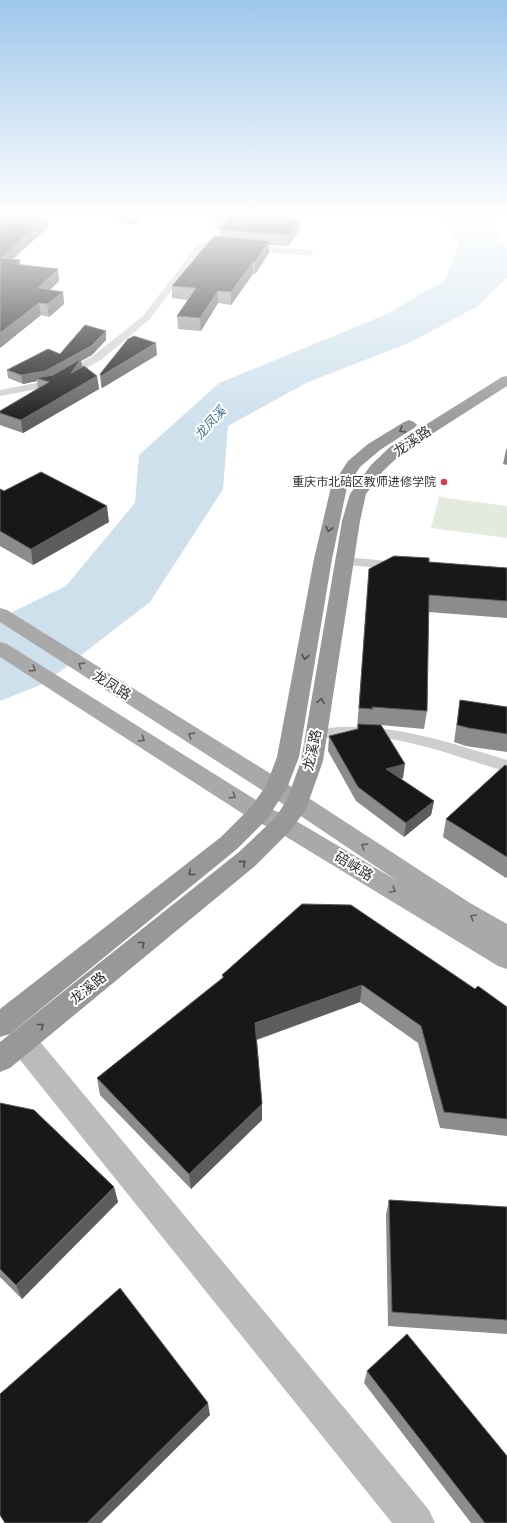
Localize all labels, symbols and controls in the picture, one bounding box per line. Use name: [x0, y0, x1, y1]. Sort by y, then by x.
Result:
water label: 龙凤溪: [190, 401, 231, 444]
street label: 龙溪路: [389, 421, 435, 461]
one-way arrow: [399, 425, 406, 432]
place label: 重庆市北碚区教师进修学院: [292, 473, 436, 491]
marker: 重庆市北碚区教师进修学院: [439, 477, 449, 487]
one-way arrow: [326, 526, 334, 532]
one-way arrow: [302, 654, 310, 660]
one-way arrow: [78, 663, 85, 670]
one-way arrow: [29, 664, 36, 672]
street label: 龙凤路: [89, 665, 135, 705]
one-way arrow: [316, 698, 325, 704]
street label: 龙溪路: [298, 727, 326, 773]
one-way arrow: [188, 732, 195, 739]
one-way arrow: [138, 734, 145, 742]
one-way arrow: [229, 791, 236, 799]
one-way arrow: [361, 844, 368, 851]
street label: 碚峡路: [331, 847, 377, 885]
one-way arrow: [239, 860, 246, 867]
one-way arrow: [188, 868, 196, 875]
one-way arrow: [389, 885, 396, 893]
one-way arrow: [470, 915, 477, 922]
one-way arrow: [138, 942, 145, 949]
street label: 龙溪路: [65, 967, 111, 1009]
one-way arrow: [37, 1024, 44, 1031]

